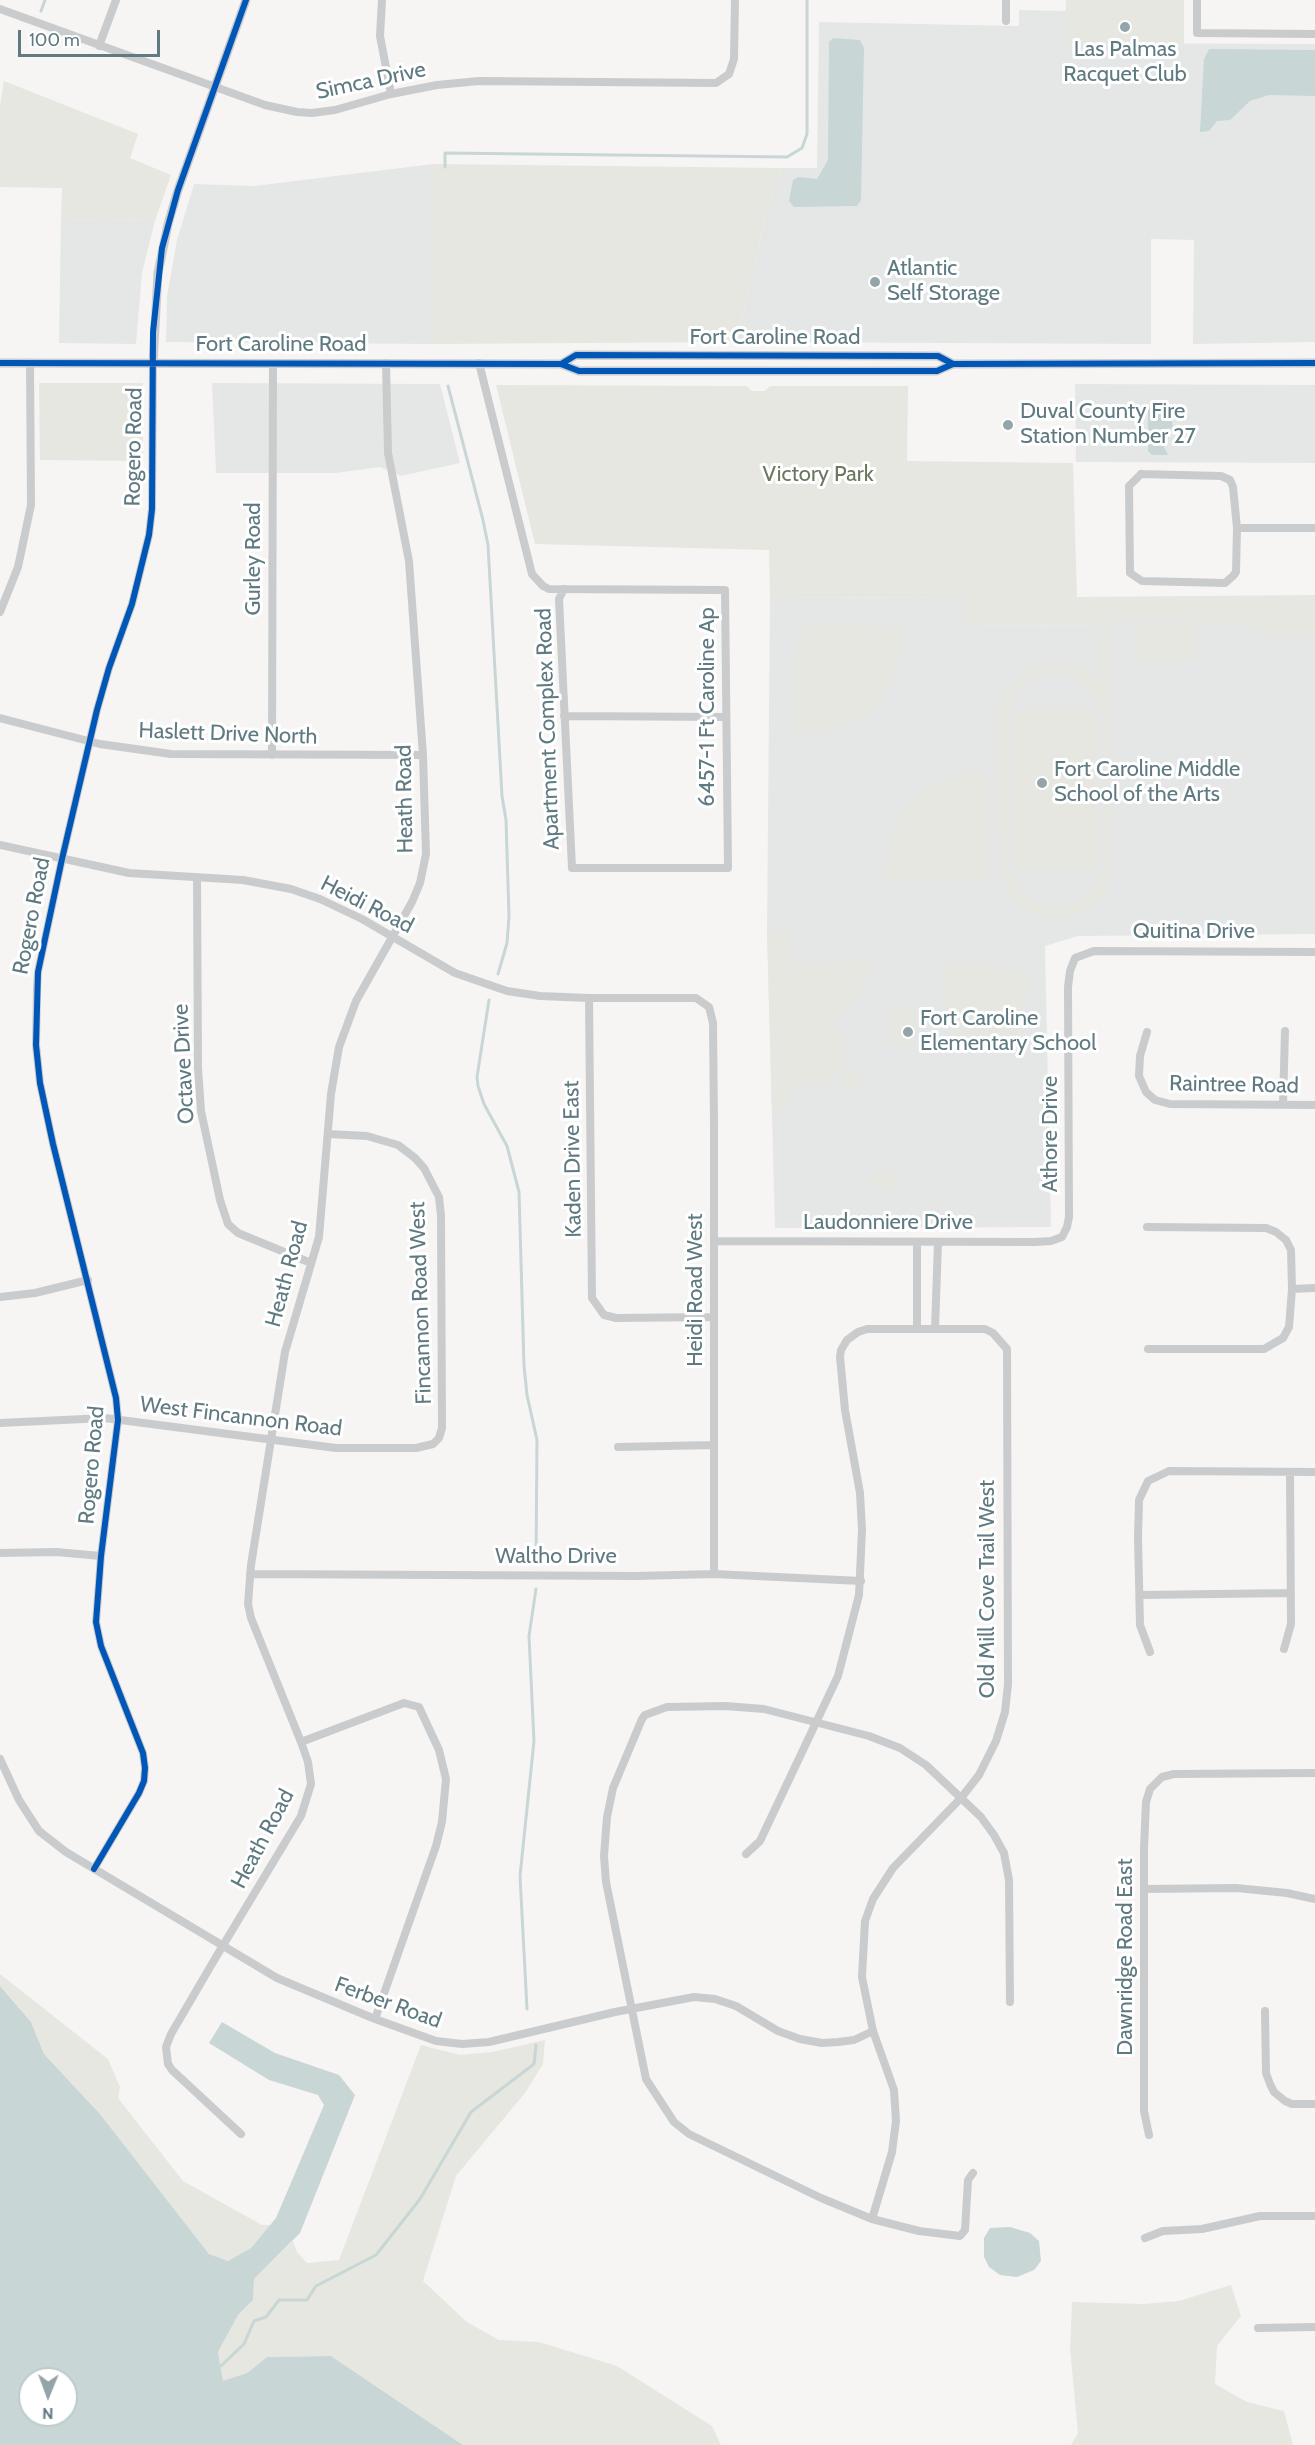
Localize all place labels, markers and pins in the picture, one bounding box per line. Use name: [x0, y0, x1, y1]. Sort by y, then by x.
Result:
marker: Las Palmas Racquet Club: [1118, 20, 1132, 34]
place label: Las Palmas Racquet Club: [1063, 37, 1187, 88]
place label: Atlantic Self Storage: [887, 256, 1000, 308]
marker: Atlantic Self Storage: [868, 275, 882, 289]
place label: Duval County Fire Station Number 27: [1020, 399, 1196, 451]
marker: Duval County Fire Station Number 27: [1001, 418, 1015, 432]
place label: Fort Caroline Middle School of the Arts: [1054, 757, 1240, 808]
marker: Fort Caroline Middle School of the Arts: [1035, 776, 1049, 790]
place label: Fort Caroline Elementary School: [920, 1006, 1096, 1058]
marker: Fort Caroline Elementary School: [901, 1025, 915, 1039]

